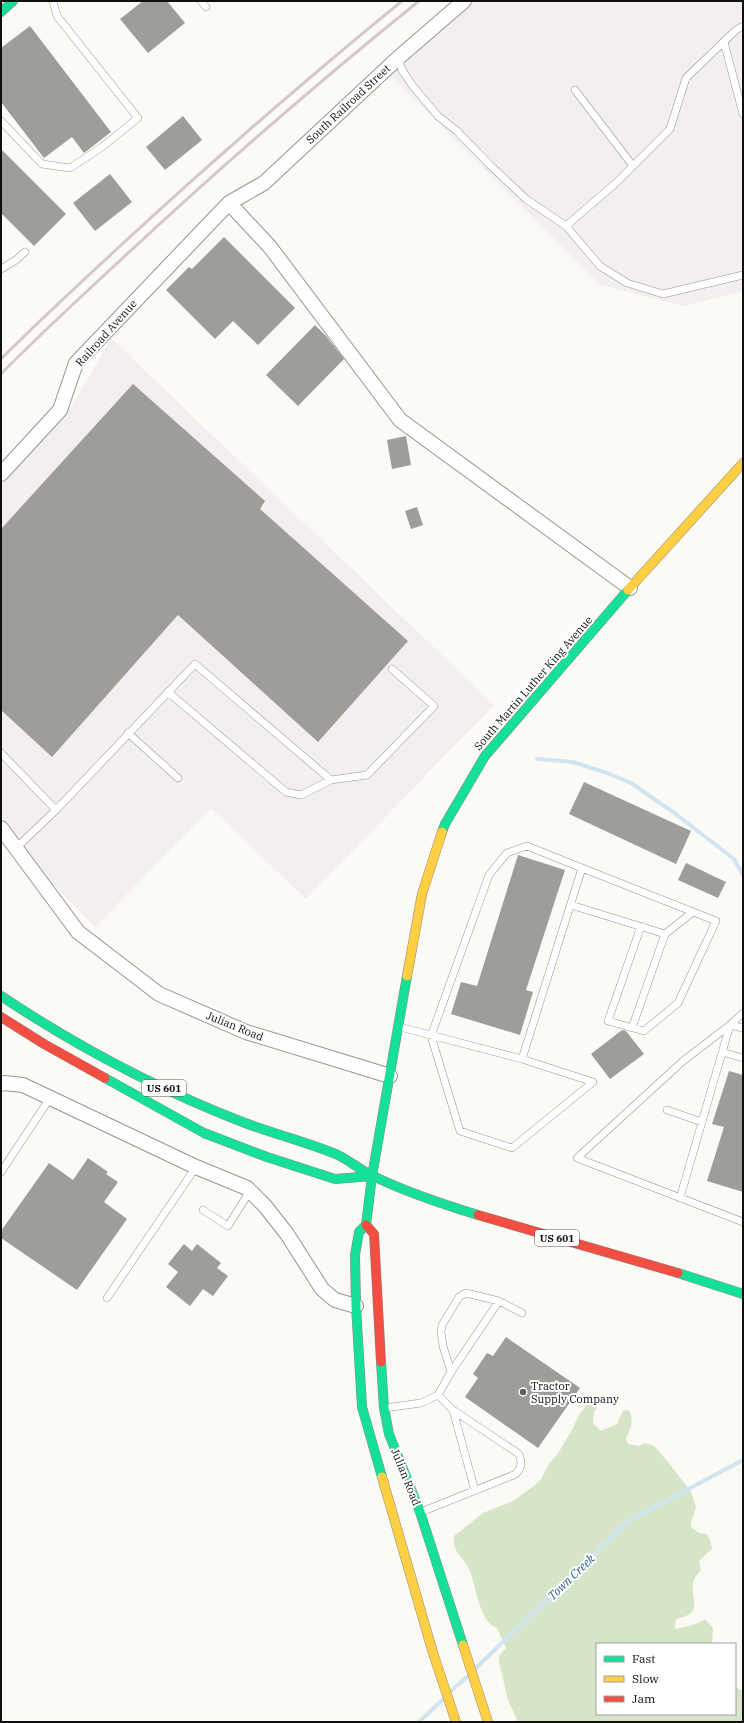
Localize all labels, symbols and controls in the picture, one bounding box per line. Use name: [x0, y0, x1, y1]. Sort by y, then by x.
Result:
street label: South Railroad Street: [303, 61, 393, 147]
street label: Railroad Avenue: [72, 297, 140, 369]
street label: South Martin Luther King Avenue: [471, 613, 595, 753]
street label: Julian Road: [204, 1008, 266, 1044]
road number: US 601: [142, 1080, 186, 1096]
road number: US 601: [535, 1230, 579, 1246]
place label: Tractor Supply Company: [531, 1379, 619, 1406]
marker: Tractor Supply Company: [518, 1387, 528, 1397]
street label: Julian Road: [388, 1446, 424, 1508]
water label: Town Creek: [544, 1550, 598, 1603]
legend: [596, 1643, 736, 1715]
text: Fast: [632, 1651, 656, 1666]
text: Slow: [632, 1671, 659, 1686]
text: Jam: [632, 1691, 656, 1706]

